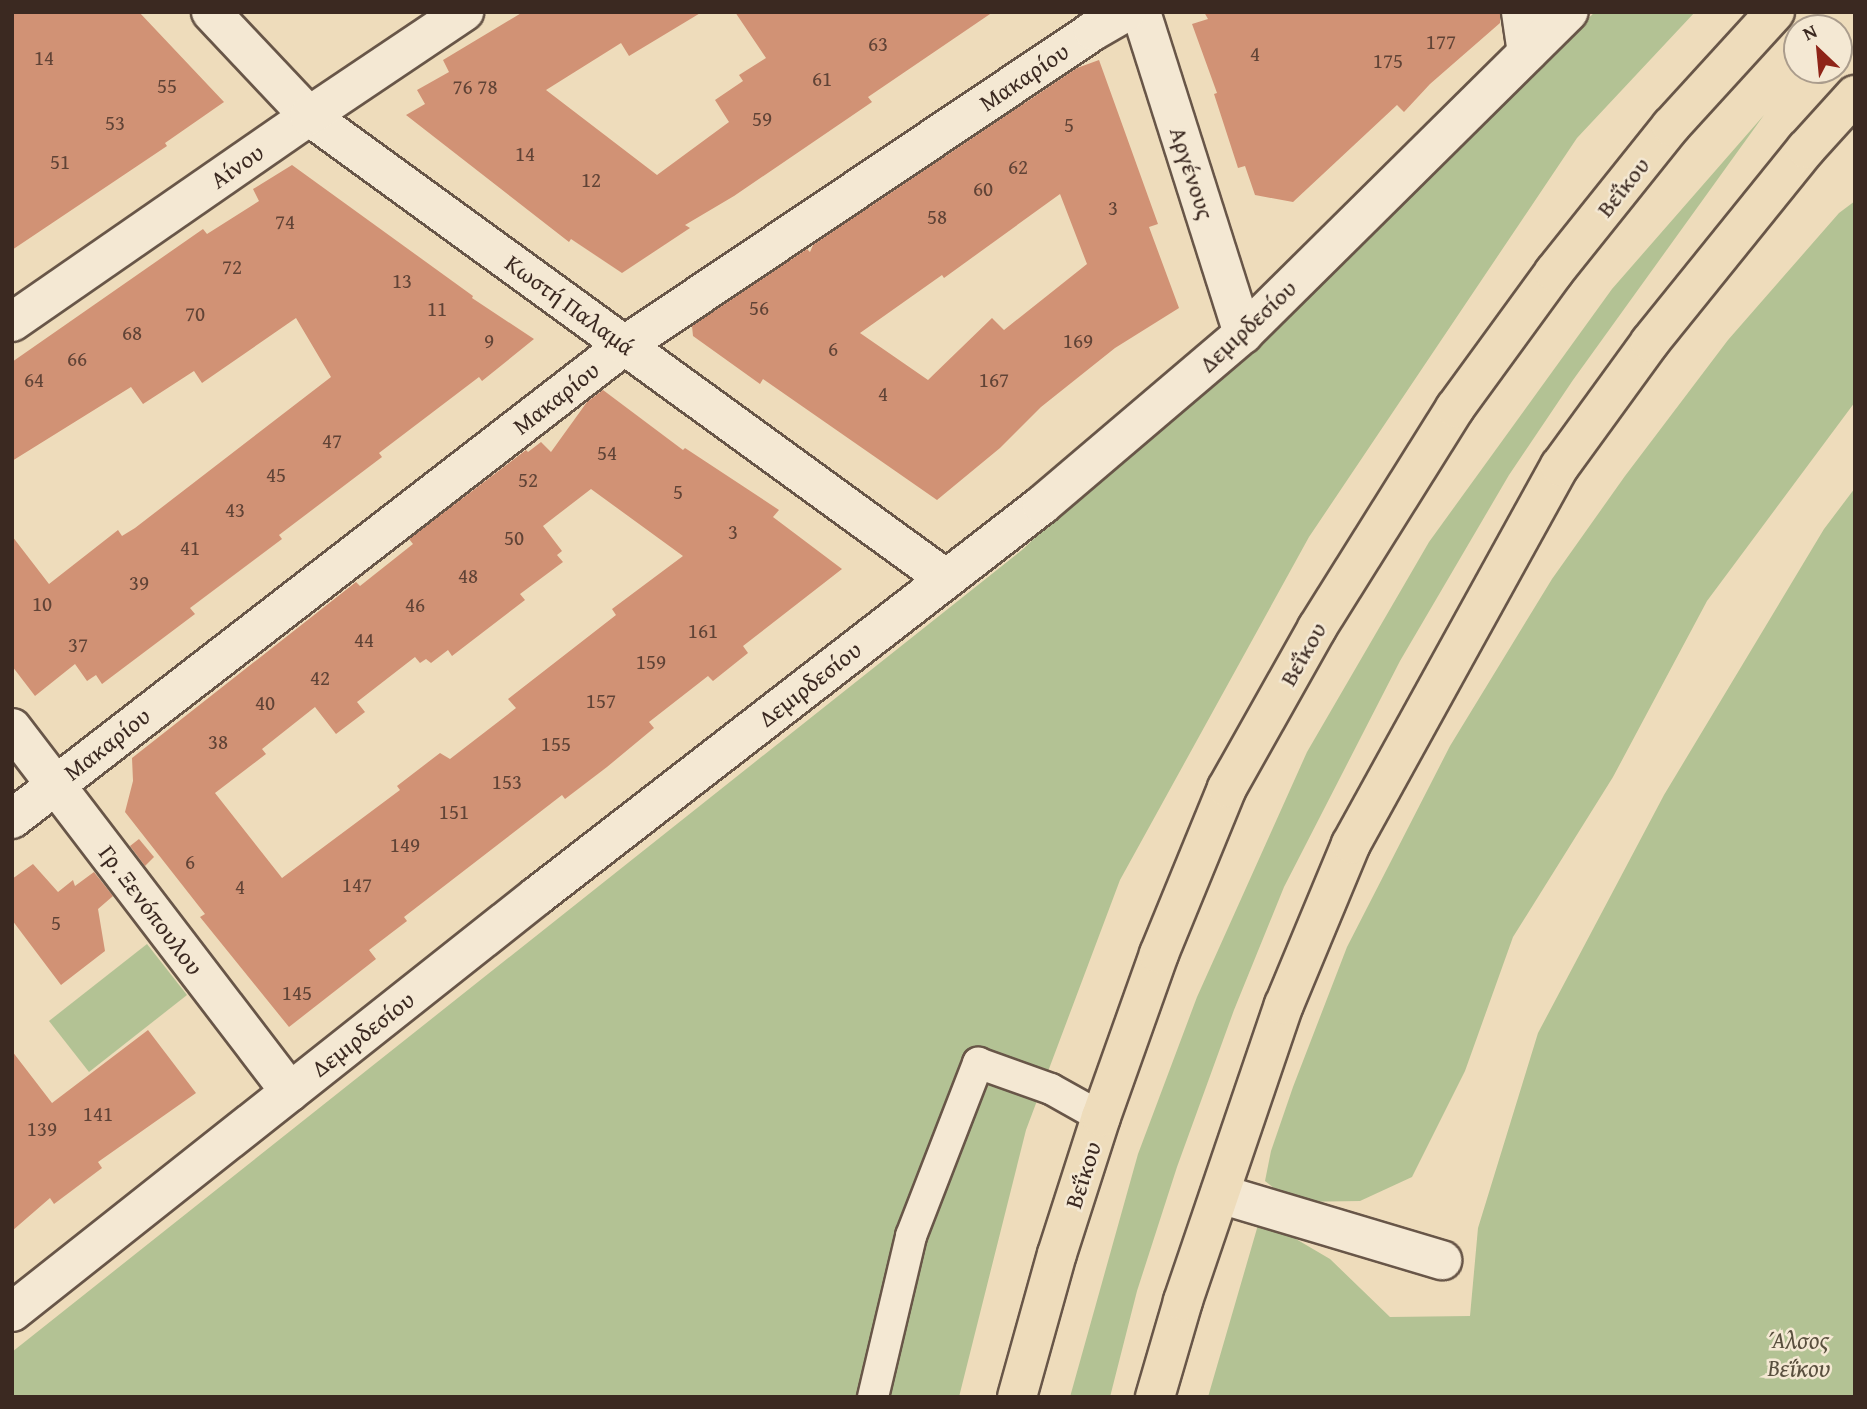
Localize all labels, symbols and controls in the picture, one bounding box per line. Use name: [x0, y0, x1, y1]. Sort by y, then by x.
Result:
north arrow: [1783, 14, 1853, 84]
text: N: [1798, 17, 1822, 47]
house number: 177: [1426, 29, 1456, 55]
house number: 63: [868, 31, 888, 57]
street label: Μακαρίου: [974, 37, 1074, 117]
house number: 4: [1250, 41, 1260, 67]
house number: 14: [34, 45, 54, 71]
house number: 175: [1373, 48, 1403, 74]
house number: 61: [812, 66, 832, 92]
house number: 55: [157, 73, 177, 99]
house number: 76 78: [452, 74, 498, 100]
house number: 59: [752, 106, 772, 132]
house number: 53: [105, 110, 125, 136]
house number: 5: [1064, 112, 1074, 138]
street label: Αργένους: [1164, 123, 1220, 223]
street label: Αίνου: [205, 137, 269, 195]
house number: 14: [515, 141, 535, 167]
house number: 51: [50, 149, 70, 175]
street label: Βεΐκου: [1590, 151, 1656, 223]
house number: 62: [1008, 154, 1028, 180]
house number: 12: [581, 167, 601, 193]
house number: 60: [973, 176, 993, 202]
house number: 3: [1108, 195, 1118, 221]
house number: 58: [927, 204, 947, 230]
house number: 74: [275, 209, 295, 235]
street label: Κωστή Παλαμά: [500, 248, 640, 362]
house number: 72: [222, 254, 242, 280]
house number: 13: [392, 268, 412, 294]
street label: Δεμιρδεσίου: [1193, 274, 1303, 378]
house number: 56: [749, 295, 769, 321]
house number: 11: [427, 296, 447, 322]
house number: 70: [185, 301, 205, 327]
house number: 68: [122, 320, 142, 346]
house number: 9: [484, 328, 494, 354]
house number: 169: [1063, 328, 1093, 354]
house number: 6: [828, 336, 838, 362]
house number: 66: [67, 346, 87, 372]
street label: Μακαρίου: [507, 355, 605, 441]
house number: 64: [24, 367, 44, 393]
house number: 167: [979, 367, 1009, 393]
house number: 4: [878, 381, 888, 407]
house number: 47: [322, 428, 342, 454]
house number: 54: [597, 440, 617, 466]
house number: 45: [266, 462, 286, 488]
house number: 52: [518, 467, 538, 493]
house number: 5: [673, 479, 683, 505]
house number: 43: [225, 497, 245, 523]
house number: 3: [728, 519, 738, 545]
house number: 50: [504, 525, 524, 551]
house number: 41: [180, 535, 200, 561]
house number: 48: [458, 563, 478, 589]
house number: 39: [129, 570, 149, 596]
house number: 10: [32, 591, 52, 617]
house number: 46: [405, 592, 425, 618]
street label: Βεΐκου: [1273, 617, 1333, 691]
house number: 161: [688, 618, 718, 644]
house number: 44: [354, 627, 374, 653]
house number: 37: [68, 632, 88, 658]
street label: Δεμιρδεσίου: [753, 635, 867, 733]
house number: 159: [636, 649, 666, 675]
house number: 42: [310, 665, 330, 691]
house number: 157: [586, 688, 616, 714]
house number: 40: [255, 690, 275, 716]
street label: Μακαρίου: [58, 701, 156, 787]
house number: 38: [208, 729, 228, 755]
house number: 155: [541, 731, 571, 757]
house number: 153: [492, 769, 522, 795]
house number: 151: [439, 799, 469, 825]
house number: 149: [390, 832, 420, 858]
street label: Γρ. Ξενόπουλου: [93, 839, 209, 981]
house number: 6: [185, 849, 195, 875]
house number: 147: [342, 872, 372, 898]
house number: 4: [235, 874, 245, 900]
house number: 5: [51, 910, 61, 936]
house number: 145: [282, 980, 312, 1006]
street label: Δεμιρδεσίου: [306, 985, 420, 1083]
house number: 141: [83, 1101, 113, 1127]
house number: 139: [27, 1116, 57, 1142]
street label: Βεΐκου: [1059, 1138, 1107, 1212]
park label: Άλσος Βεΐκου: [1768, 1326, 1830, 1382]

